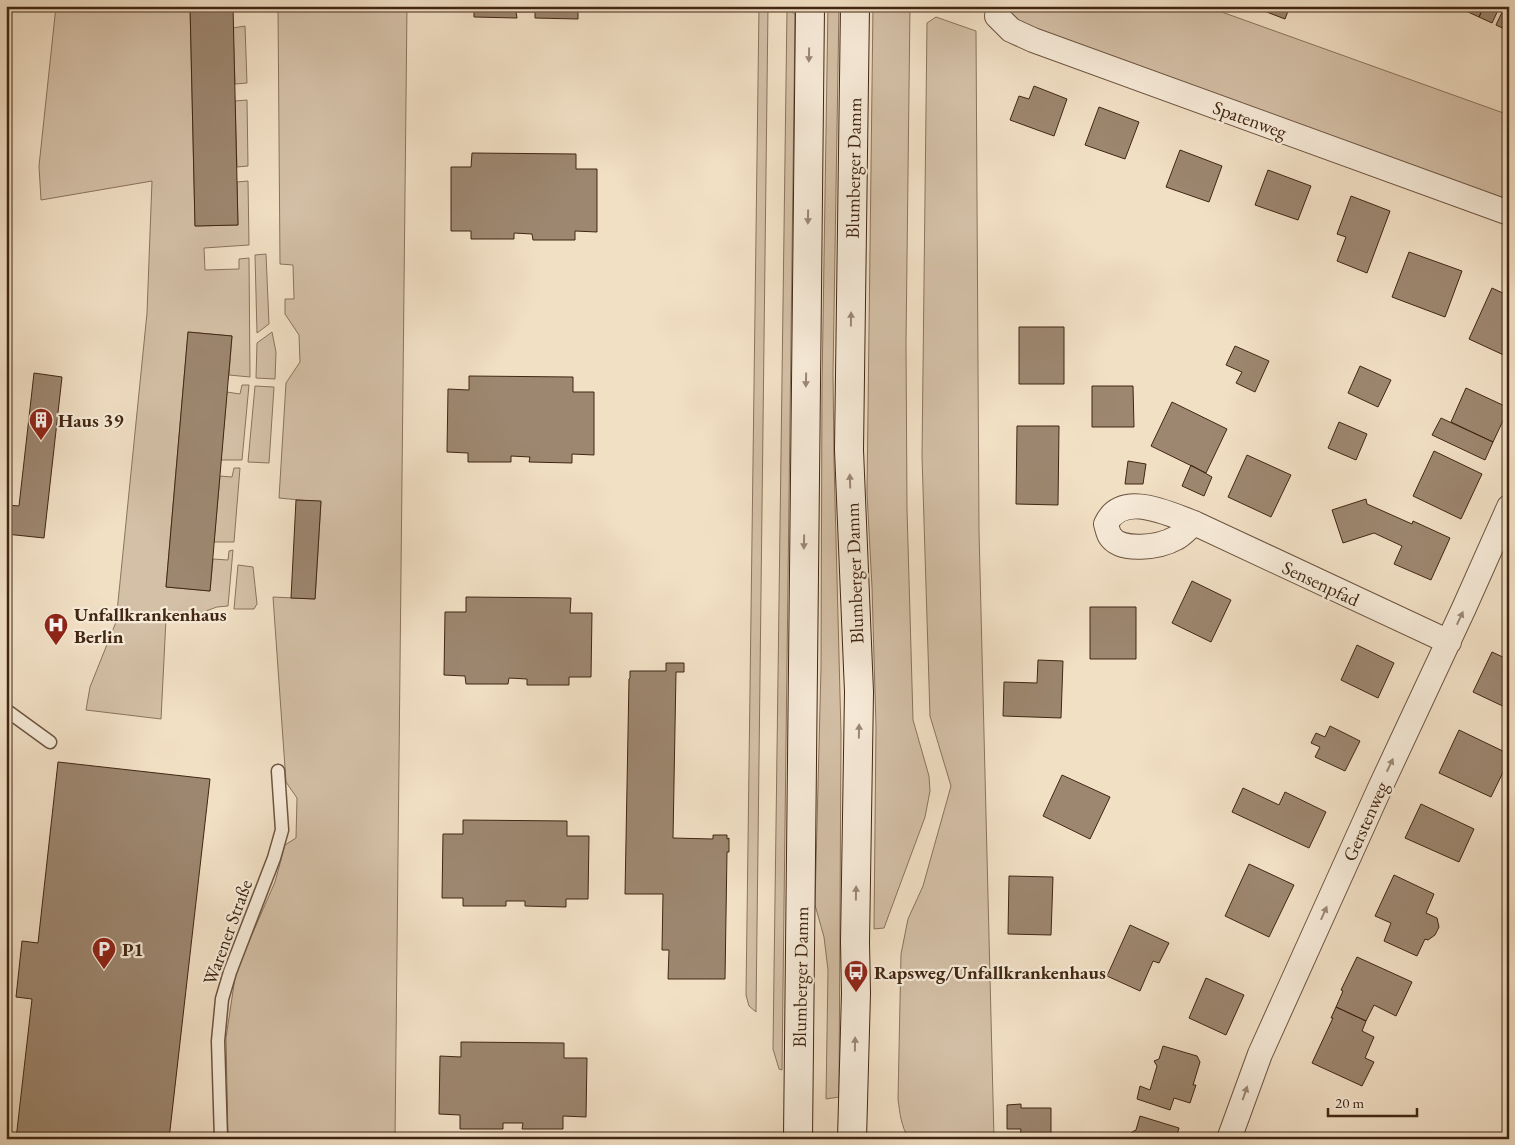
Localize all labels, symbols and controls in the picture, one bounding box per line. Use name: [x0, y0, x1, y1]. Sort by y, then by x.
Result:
one-way arrow: [805, 47, 813, 63]
street label: Spatenweg: [1209, 95, 1291, 145]
street label: Blumberger Damm: [840, 97, 867, 239]
one-way arrow: [804, 210, 812, 226]
one-way arrow: [847, 310, 855, 326]
one-way arrow: [802, 372, 810, 388]
building icon: Haus 39: [28, 407, 54, 441]
place label: Haus 39: [58, 408, 123, 433]
one-way arrow: [846, 473, 854, 489]
street label: Blumberger Damm: [840, 502, 869, 644]
one-way arrow: [800, 535, 808, 551]
street label: Sensenpfad: [1278, 555, 1364, 612]
place label: Unfallkrankenhaus Berlin: [74, 602, 227, 649]
one-way arrow: [1456, 611, 1464, 625]
hospital icon: Unfallkrankenhaus Berlin: [43, 612, 69, 646]
one-way arrow: [855, 723, 863, 739]
one-way arrow: [1387, 758, 1395, 772]
street label: Gerstenweg: [1337, 777, 1394, 865]
street label: Warener Straße: [197, 876, 258, 988]
one-way arrow: [852, 885, 860, 901]
street label: Blumberger Damm: [787, 906, 814, 1048]
one-way arrow: [1320, 906, 1328, 920]
parking icon: P1: [91, 936, 117, 970]
place label: P1: [122, 937, 144, 962]
bus stop icon: Rapsweg/Unfallkrankenhaus: [843, 959, 869, 993]
place label: Rapsweg/Unfallkrankenhaus: [874, 960, 1106, 985]
one-way arrow: [851, 1036, 859, 1052]
one-way arrow: [1242, 1085, 1249, 1100]
scale bar: [1328, 1085, 1416, 1117]
text: 20 m: [1335, 1093, 1364, 1112]

